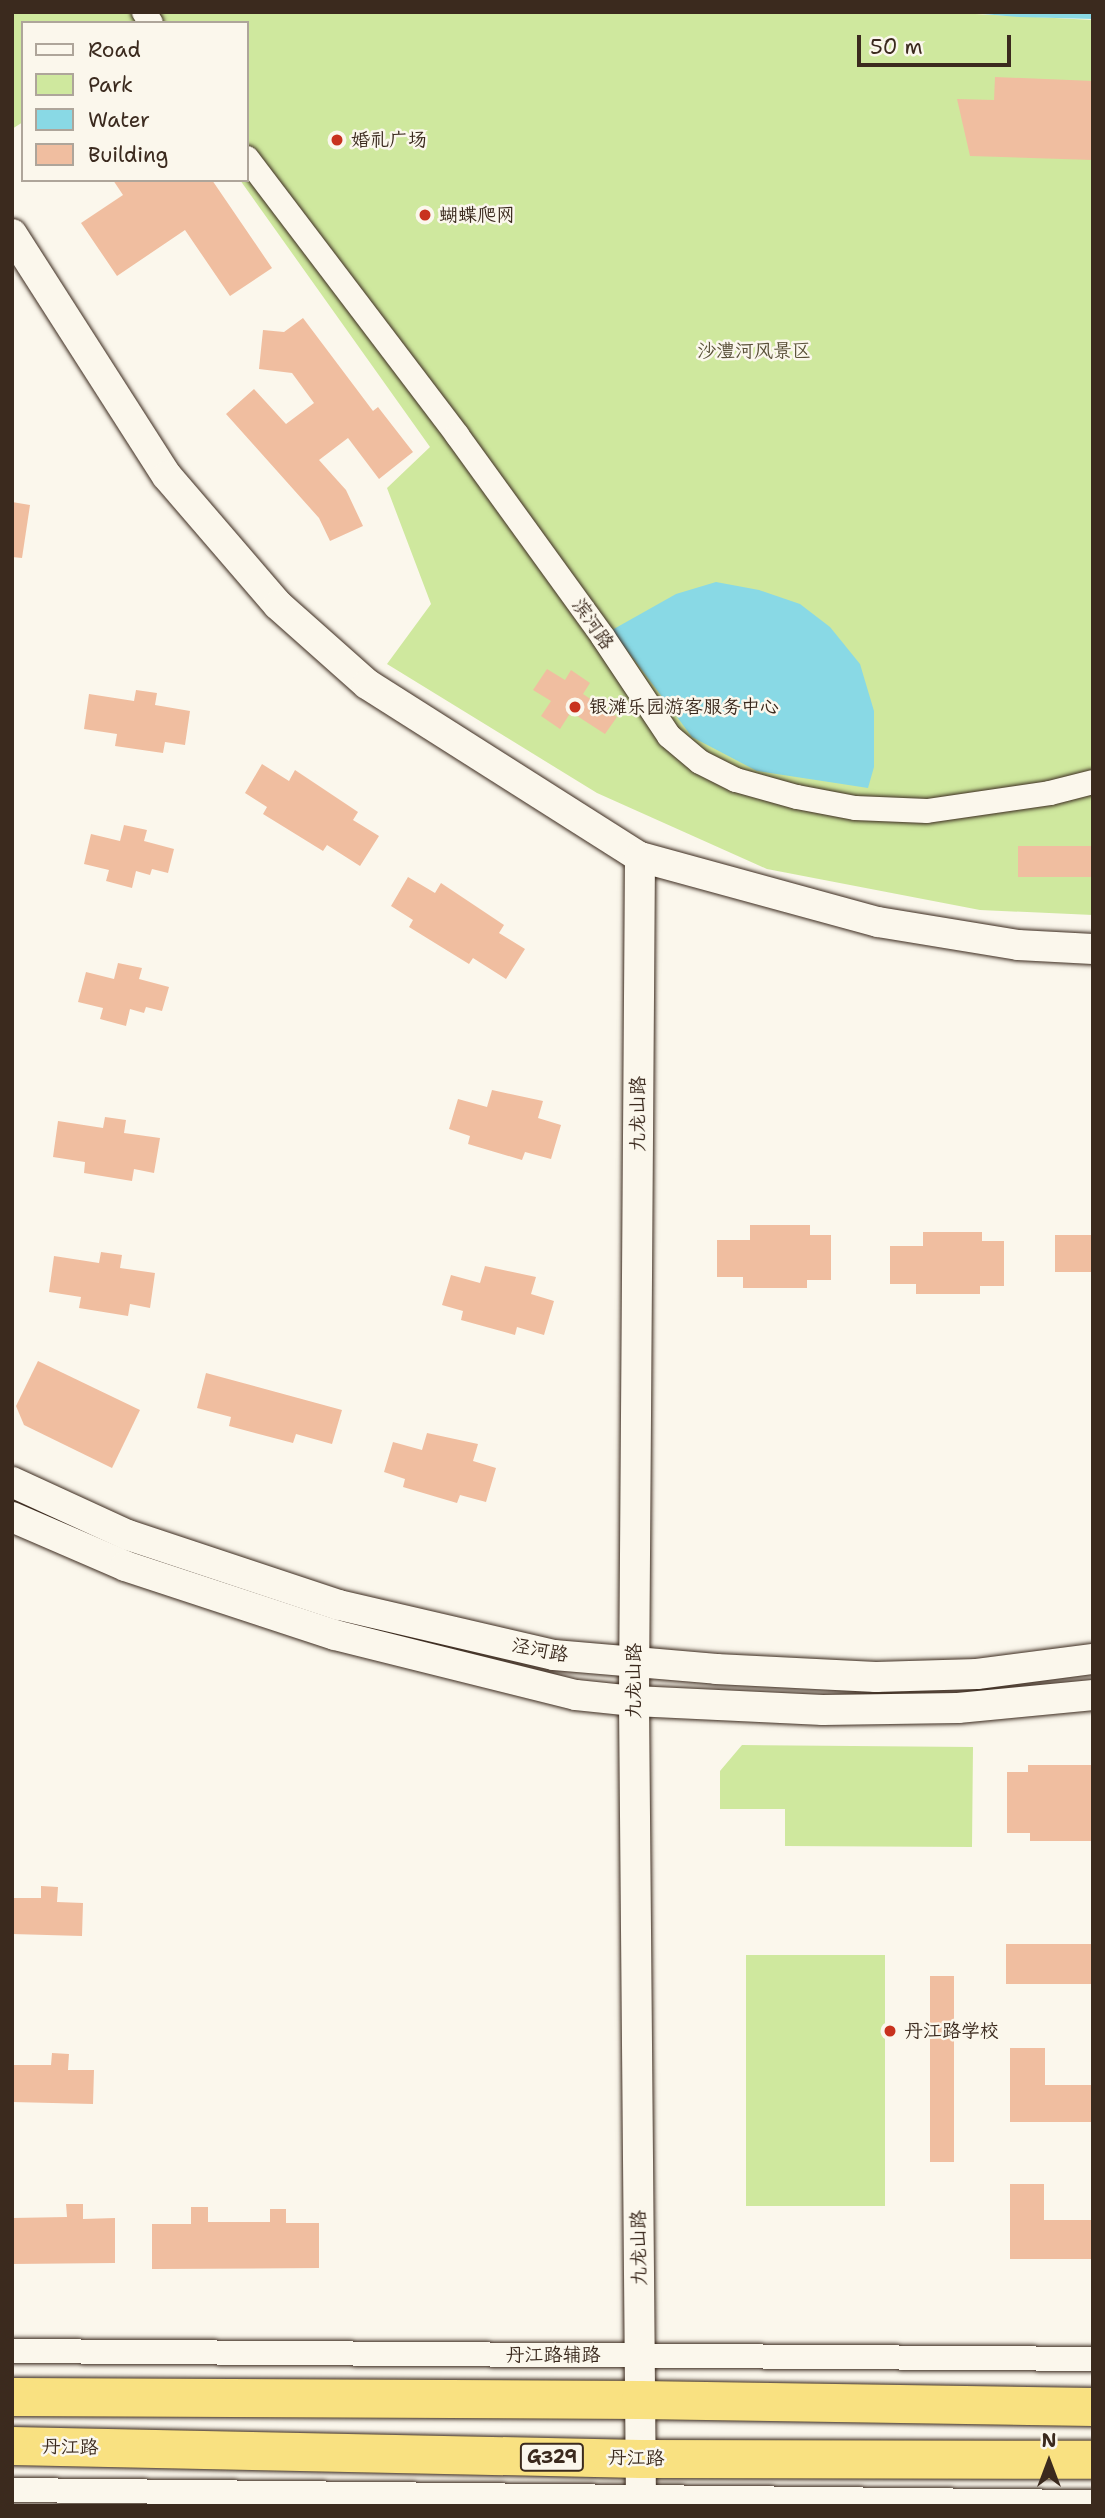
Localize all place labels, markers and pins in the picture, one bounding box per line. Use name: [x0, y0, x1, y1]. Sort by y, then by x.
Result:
place label: 婚礼广场: [351, 129, 427, 151]
marker: 婚礼广场: [329, 132, 345, 148]
place label: 蝴蝶爬网: [439, 204, 515, 226]
marker: 蝴蝶爬网: [417, 207, 433, 223]
place label: 银滩乐园游客服务中心: [589, 696, 779, 718]
marker: 银滩乐园游客服务中心: [567, 699, 583, 715]
place label: 丹江路学校: [904, 2020, 999, 2042]
marker: 丹江路学校: [882, 2023, 898, 2039]

